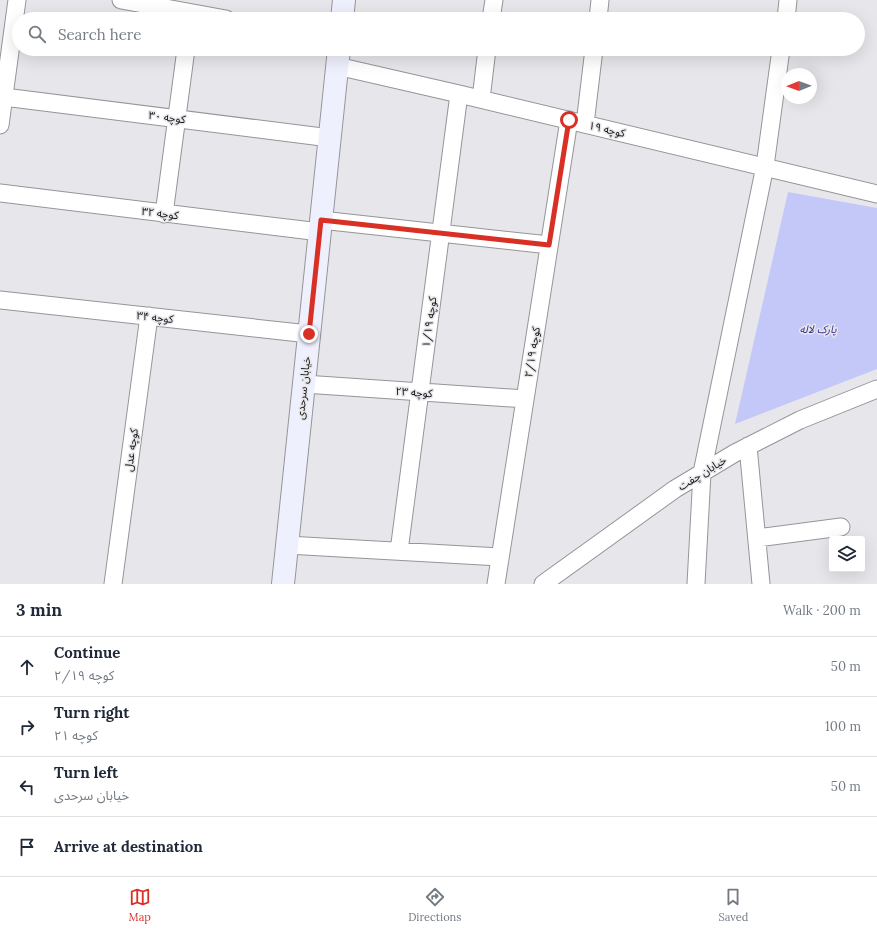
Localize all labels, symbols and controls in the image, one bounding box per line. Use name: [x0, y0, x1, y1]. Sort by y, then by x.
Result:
search box: [12, 12, 865, 56]
icon: search: [26, 23, 48, 45]
text: Search here: [58, 25, 141, 44]
north arrow: [781, 68, 817, 104]
street label: کوچه ۳۰: [148, 108, 187, 127]
route start: [560, 111, 578, 129]
street label: کوچه ۱۹: [587, 118, 627, 141]
street label: کوچه ۳۲: [141, 204, 180, 223]
street label: کوچه ۱/۱۹: [419, 295, 441, 348]
street label: کوچه ۳۴: [136, 308, 175, 327]
park label: پارک لاله: [799, 322, 837, 337]
route end: [300, 325, 318, 343]
street label: کوچه ۲/۱۹: [521, 325, 544, 378]
street label: خیابان سرحدی: [293, 355, 313, 420]
street label: کوچه ۲۳: [395, 384, 433, 401]
street label: کوچه عدل: [121, 427, 142, 473]
street label: خیابان چفت: [675, 452, 730, 494]
map controls: [829, 536, 865, 572]
button: layers: [829, 536, 865, 572]
text: 3 min: [16, 599, 62, 621]
text: Walk · 200 m: [783, 602, 861, 619]
text: Continue: [54, 643, 120, 662]
icon: ahead: [16, 656, 38, 678]
text: 50 m: [831, 658, 861, 675]
text: کوچه ۲/۱۹: [54, 667, 114, 684]
text: Turn right: [54, 703, 130, 722]
icon: right: [16, 716, 38, 738]
text: 100 m: [825, 718, 861, 735]
text: کوچه ۲۱: [54, 727, 98, 744]
text: Turn left: [54, 763, 118, 782]
icon: left: [16, 776, 38, 798]
text: 50 m: [831, 778, 861, 795]
text: خیابان سرحدی: [54, 787, 129, 804]
icon: arrive: [16, 836, 38, 858]
text: Arrive at destination: [54, 837, 203, 856]
tab: Map: [129, 886, 151, 924]
tab: Directions: [408, 886, 461, 924]
tab: Saved: [719, 886, 748, 924]

